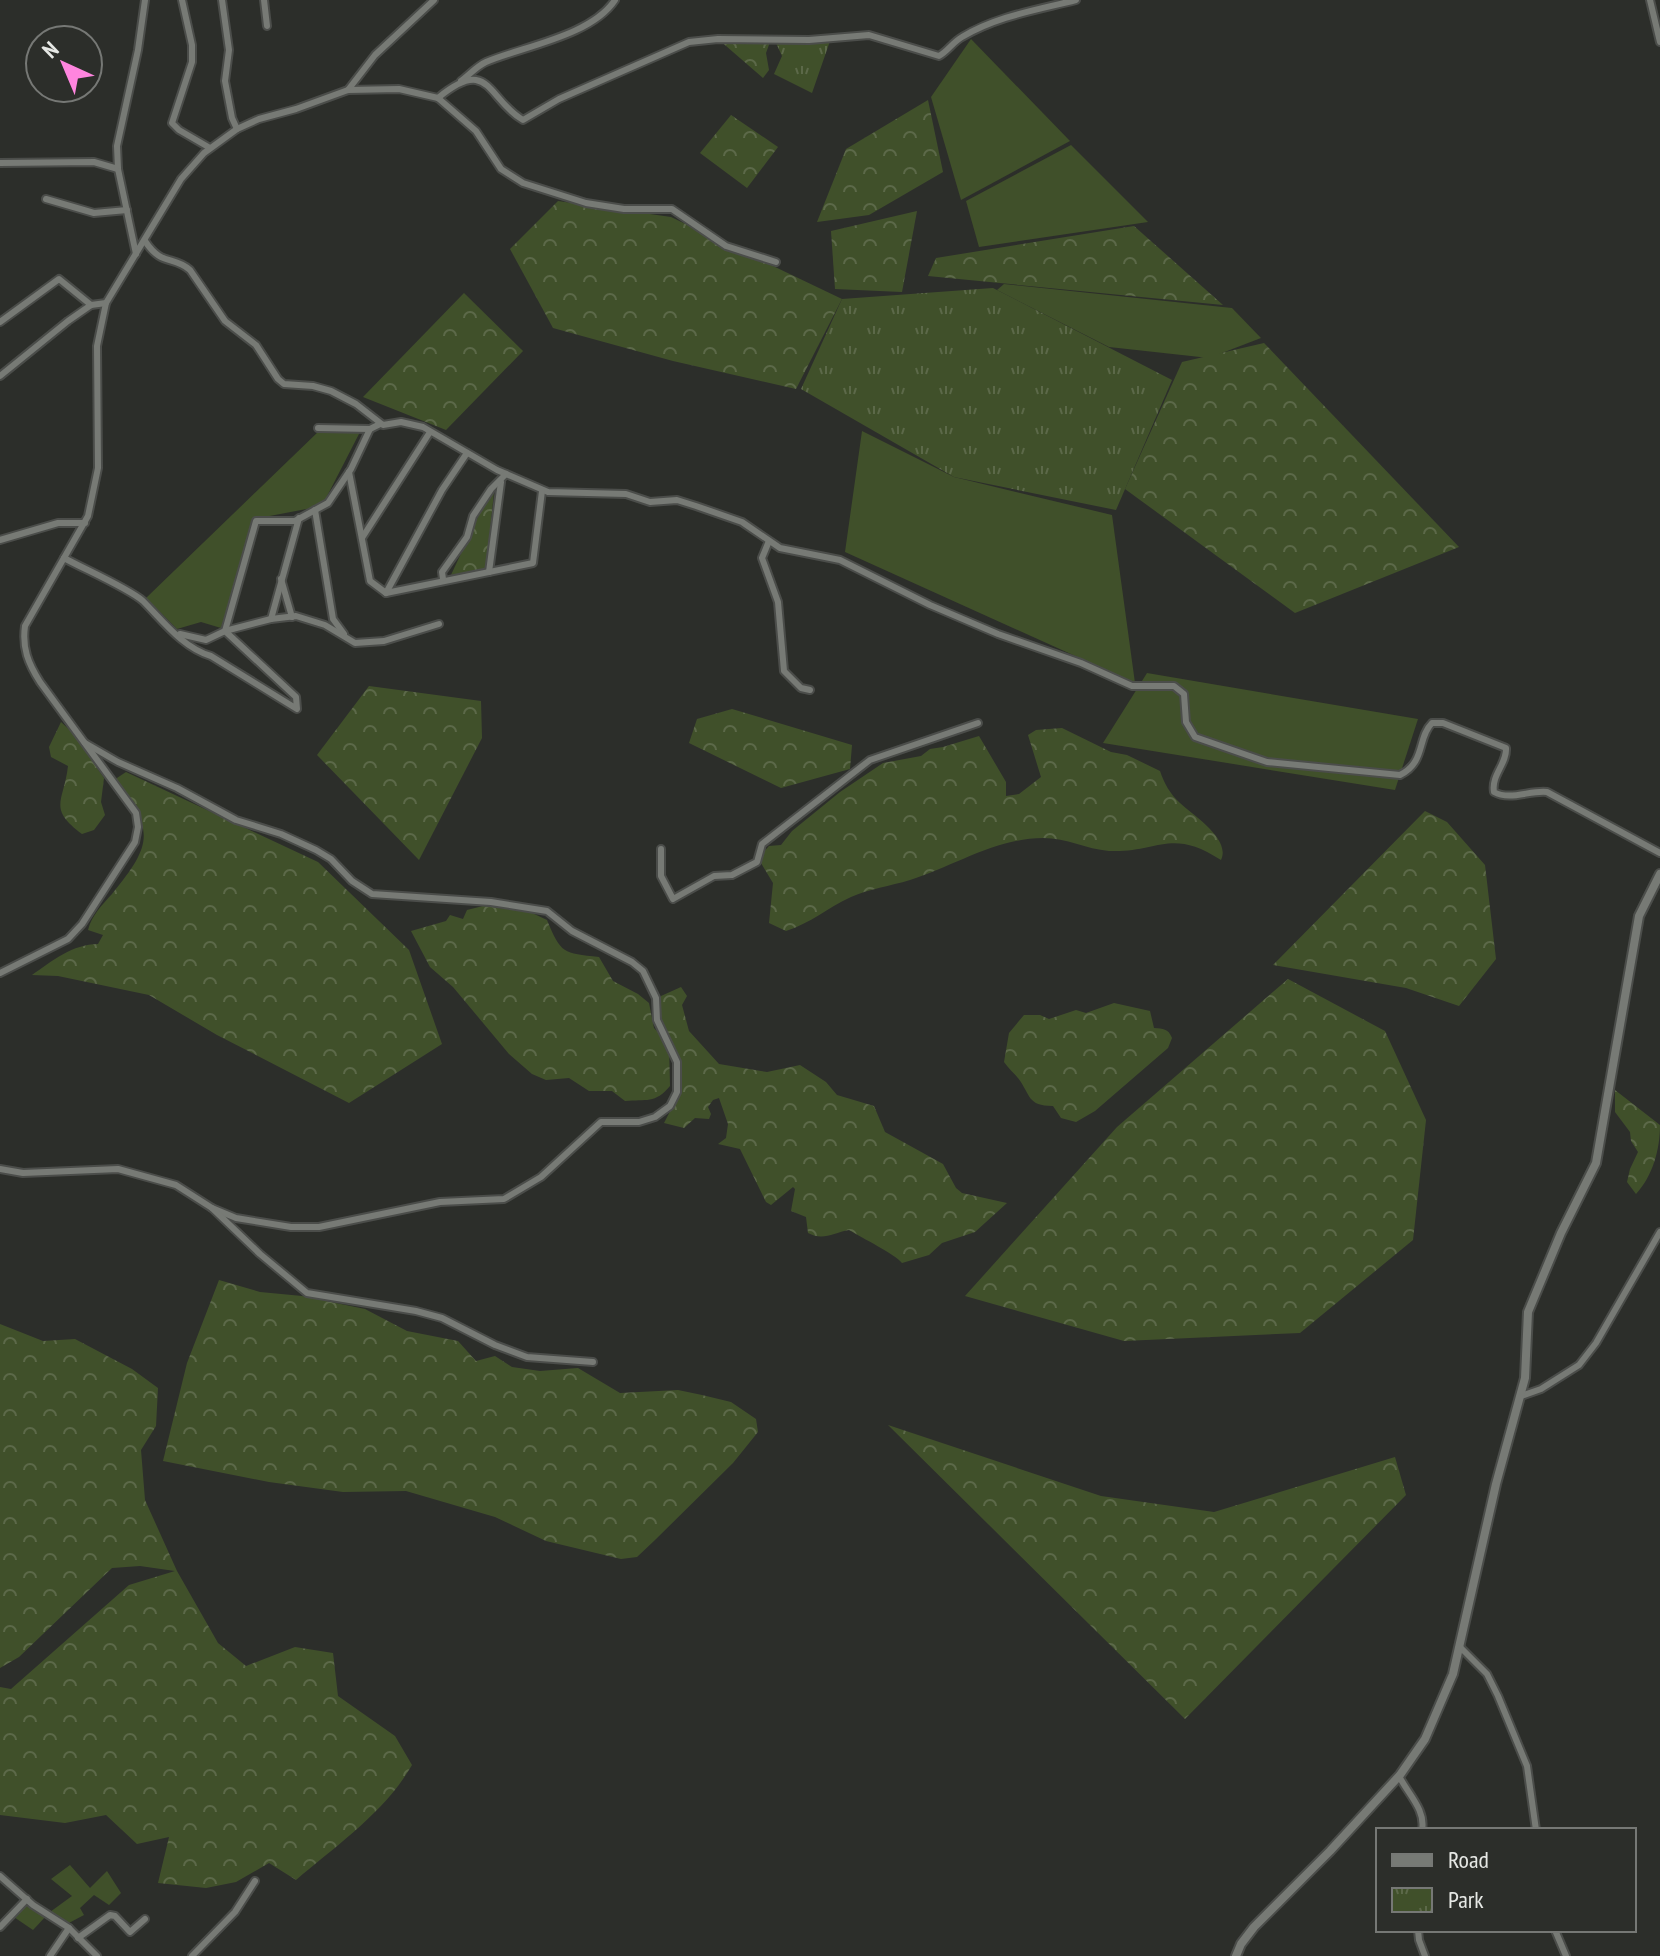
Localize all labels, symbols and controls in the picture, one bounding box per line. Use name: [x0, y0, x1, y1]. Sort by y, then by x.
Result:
north arrow: [24, 24, 104, 104]
text: N: [36, 35, 64, 64]
legend: [1376, 1828, 1636, 1932]
text: Road: [1448, 1844, 1489, 1875]
text: Park: [1448, 1884, 1484, 1915]

